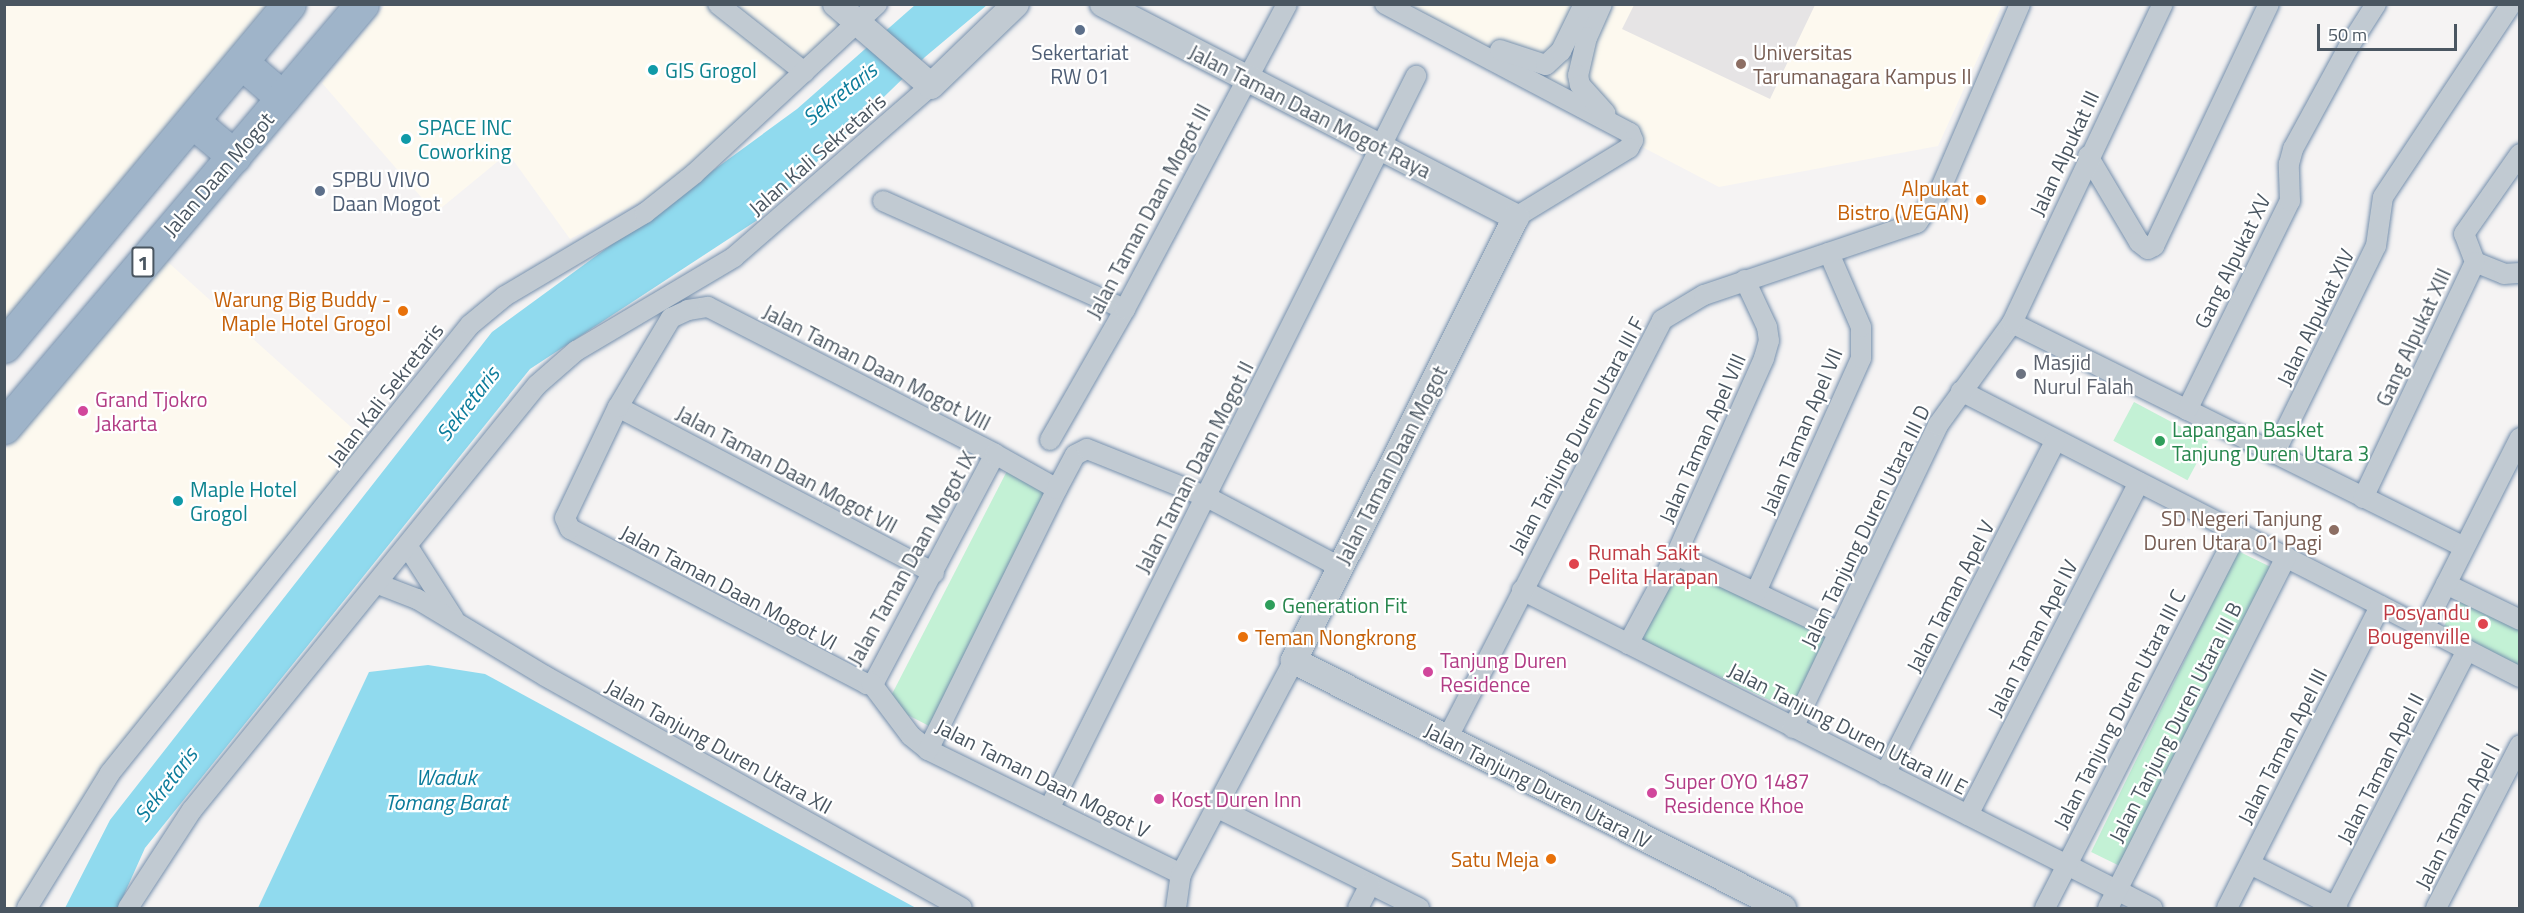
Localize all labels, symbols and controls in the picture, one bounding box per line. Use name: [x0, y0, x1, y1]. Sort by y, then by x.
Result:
scale bar: [2320, 12, 2460, 50]
text: 50 m: [2328, 21, 2367, 48]
marker: Sekertariat RW 01: [1073, 23, 1087, 37]
place label: Sekertariat RW 01: [1031, 39, 1129, 89]
street label: Jalan Taman Daan Mogot Raya: [1185, 39, 1435, 183]
place label: Universitas Tarumanagara Kampus II: [1753, 39, 1972, 89]
place label: GIS Grogol: [665, 57, 757, 83]
water label: Sekretaris: [798, 57, 882, 131]
marker: Universitas Tarumanagara Kampus II: [1734, 57, 1748, 71]
marker: GIS Grogol: [646, 63, 660, 77]
street label: Jalan Alpukat III: [2024, 86, 2104, 220]
street label: Jalan Kali Sekretaris: [743, 88, 891, 220]
street label: Jalan Taman Daan Mogot III: [1081, 99, 1215, 323]
street label: Jalan Daan Mogot: [157, 107, 279, 241]
place label: SPACE INC Coworking: [418, 114, 512, 164]
marker: SPACE INC Coworking: [399, 132, 413, 146]
place label: SPBU VIVO Daan Mogot: [332, 166, 440, 216]
place label: Alpukat Bistro (VEGAN): [1837, 175, 1969, 225]
marker: SPBU VIVO Daan Mogot: [313, 184, 327, 198]
street label: Gang Alpukat XV: [2189, 190, 2275, 332]
marker: Alpukat Bistro (VEGAN): [1974, 193, 1988, 207]
street label: Jalan Alpukat XIV: [2271, 244, 2359, 390]
road number: 1: [131, 245, 155, 279]
street label: Gang Alpukat XIII: [2370, 264, 2456, 410]
place label: Warung Big Buddy - Maple Hotel Grogol: [214, 286, 391, 336]
street label: Jalan Taman Daan Mogot VIII: [759, 299, 995, 435]
marker: Warung Big Buddy - Maple Hotel Grogol: [396, 304, 410, 318]
street label: Jalan Tanjung Duren Utara III F: [1503, 312, 1649, 558]
street label: Jalan Kali Sekretaris: [322, 318, 448, 470]
street label: Jalan Taman Apel VII: [1755, 344, 1847, 518]
street label: Jalan Taman Apel VIII: [1653, 349, 1751, 527]
place label: Masjid Nurul Falah: [2033, 349, 2134, 399]
street label: Jalan Taman Daan Mogot II: [1129, 357, 1259, 577]
street label: Jalan Taman Daan Mogot: [1330, 361, 1452, 569]
water label: Sekretaris: [431, 362, 505, 446]
marker: Masjid Nurul Falah: [2014, 367, 2028, 381]
place label: Grand Tjokro Jakarta: [95, 386, 208, 436]
street label: Jalan Taman Daan Mogot VII: [672, 400, 902, 538]
street label: Jalan Tanjung Duren Utara III D: [1795, 400, 1935, 652]
marker: Grand Tjokro Jakarta: [76, 404, 90, 418]
place label: Lapangan Basket Tanjung Duren Utara 3: [2172, 416, 2369, 466]
marker: Lapangan Basket Tanjung Duren Utara 3: [2153, 434, 2167, 448]
street label: Jalan Taman Daan Mogot IX: [841, 446, 981, 670]
place label: Maple Hotel Grogol: [190, 476, 297, 526]
marker: Maple Hotel Grogol: [171, 494, 185, 508]
place label: SD Negeri Tanjung Duren Utara 01 Pagi: [2144, 505, 2322, 555]
street label: Jalan Taman Apel V: [1901, 516, 1999, 676]
street label: Jalan Taman Daan Mogot VI: [616, 519, 842, 655]
marker: SD Negeri Tanjung Duren Utara 01 Pagi: [2327, 523, 2341, 537]
place label: Rumah Sakit Pelita Harapan: [1588, 539, 1718, 589]
marker: Rumah Sakit Pelita Harapan: [1565, 555, 1583, 573]
street label: Jalan Taman Apel IV: [1982, 555, 2082, 721]
street label: Jalan Tanjung Duren Utara III C: [2048, 585, 2190, 833]
place label: Generation Fit: [1282, 592, 1407, 618]
marker: Generation Fit: [1263, 598, 1277, 612]
street label: Jalan Tanjung Duren Utara III B: [2103, 598, 2247, 846]
place label: Posyandu Bougenville: [2367, 599, 2470, 649]
marker: Posyandu Bougenville: [2474, 615, 2492, 633]
place label: Teman Nongkrong: [1255, 624, 1416, 650]
marker: Teman Nongkrong: [1236, 630, 1250, 644]
place label: Tanjung Duren Residence: [1440, 647, 1567, 697]
street label: Jalan Tanjung Duren Utara III E: [1724, 657, 1972, 799]
street label: Jalan Taman Apel III: [2232, 664, 2332, 828]
marker: Tanjung Duren Residence: [1421, 665, 1435, 679]
street label: Jalan Tanjung Duren Utara XII: [601, 673, 837, 819]
street label: Jalan Taman Apel II: [2331, 689, 2429, 847]
street label: Jalan Taman Daan Mogot V: [932, 713, 1154, 843]
street label: Jalan Tanjung Duren Utara IV: [1421, 717, 1655, 853]
street label: Jalan Taman Apel I: [2409, 739, 2505, 893]
water label: Sekretaris: [129, 743, 203, 827]
water label: Waduk Tomang Barat: [385, 764, 507, 816]
place label: Super OYO 1487 Residence Khoe: [1664, 768, 1810, 818]
place label: Kost Duren Inn: [1171, 786, 1301, 812]
marker: Super OYO 1487 Residence Khoe: [1645, 786, 1659, 800]
marker: Kost Duren Inn: [1152, 792, 1166, 806]
place label: Satu Meja: [1451, 846, 1539, 872]
marker: Satu Meja: [1544, 852, 1558, 866]

